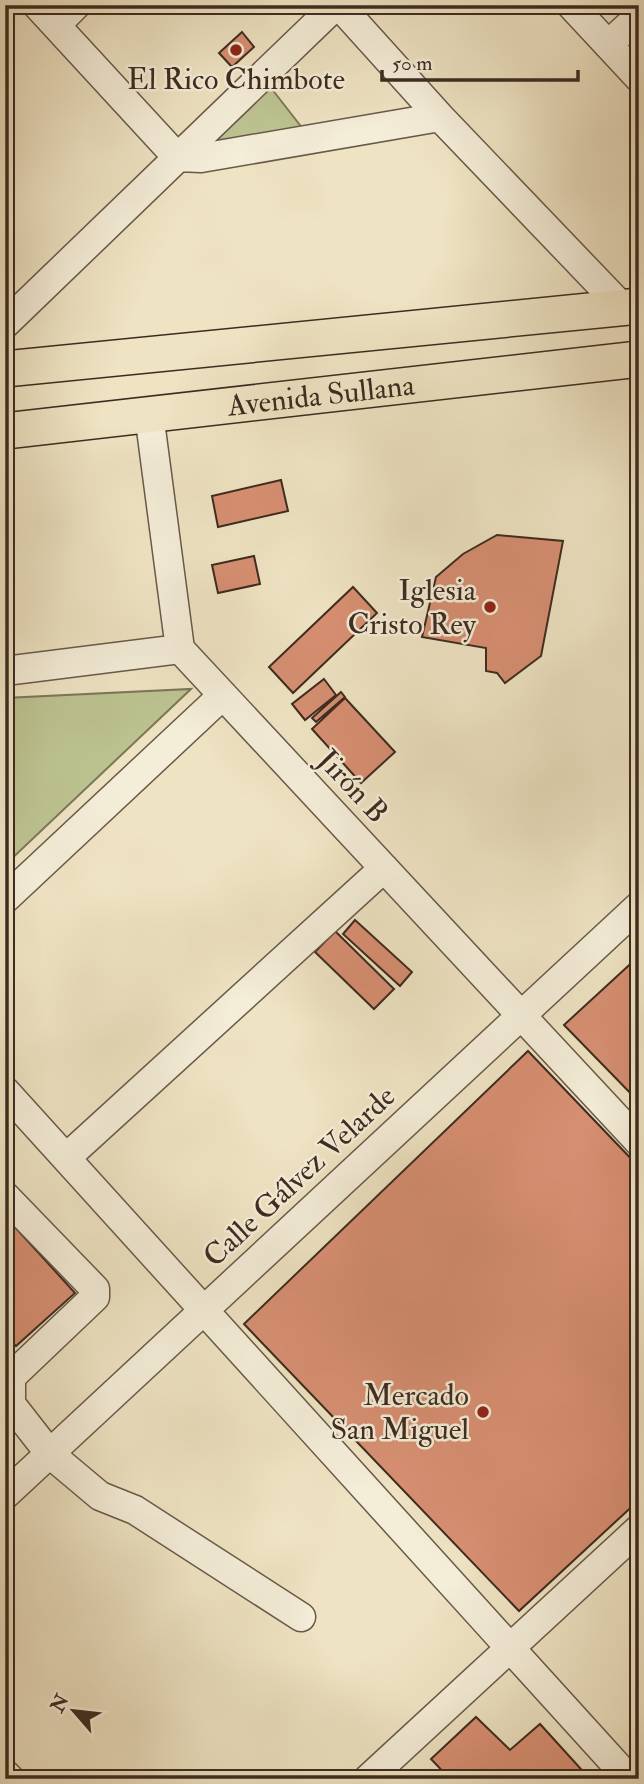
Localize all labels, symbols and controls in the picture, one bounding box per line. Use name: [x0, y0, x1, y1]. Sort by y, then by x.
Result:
scale bar: [382, 38, 578, 82]
marker: El Rico Chimbote: [228, 42, 244, 58]
text: 50 m: [392, 50, 433, 77]
place label: El Rico Chimbote: [127, 61, 345, 98]
street label: Avenida Sullana: [225, 367, 417, 425]
place label: Iglesia Cristo Rey: [348, 572, 477, 643]
marker: Iglesia Cristo Rey: [482, 599, 498, 615]
street label: Jirón B: [309, 741, 396, 831]
street label: Calle Gálvez Velarde: [196, 1078, 403, 1275]
place label: Mercado San Miguel: [330, 1377, 469, 1448]
marker: Mercado San Miguel: [475, 1404, 491, 1420]
north arrow: [38, 1676, 108, 1746]
text: N: [45, 1689, 75, 1718]

